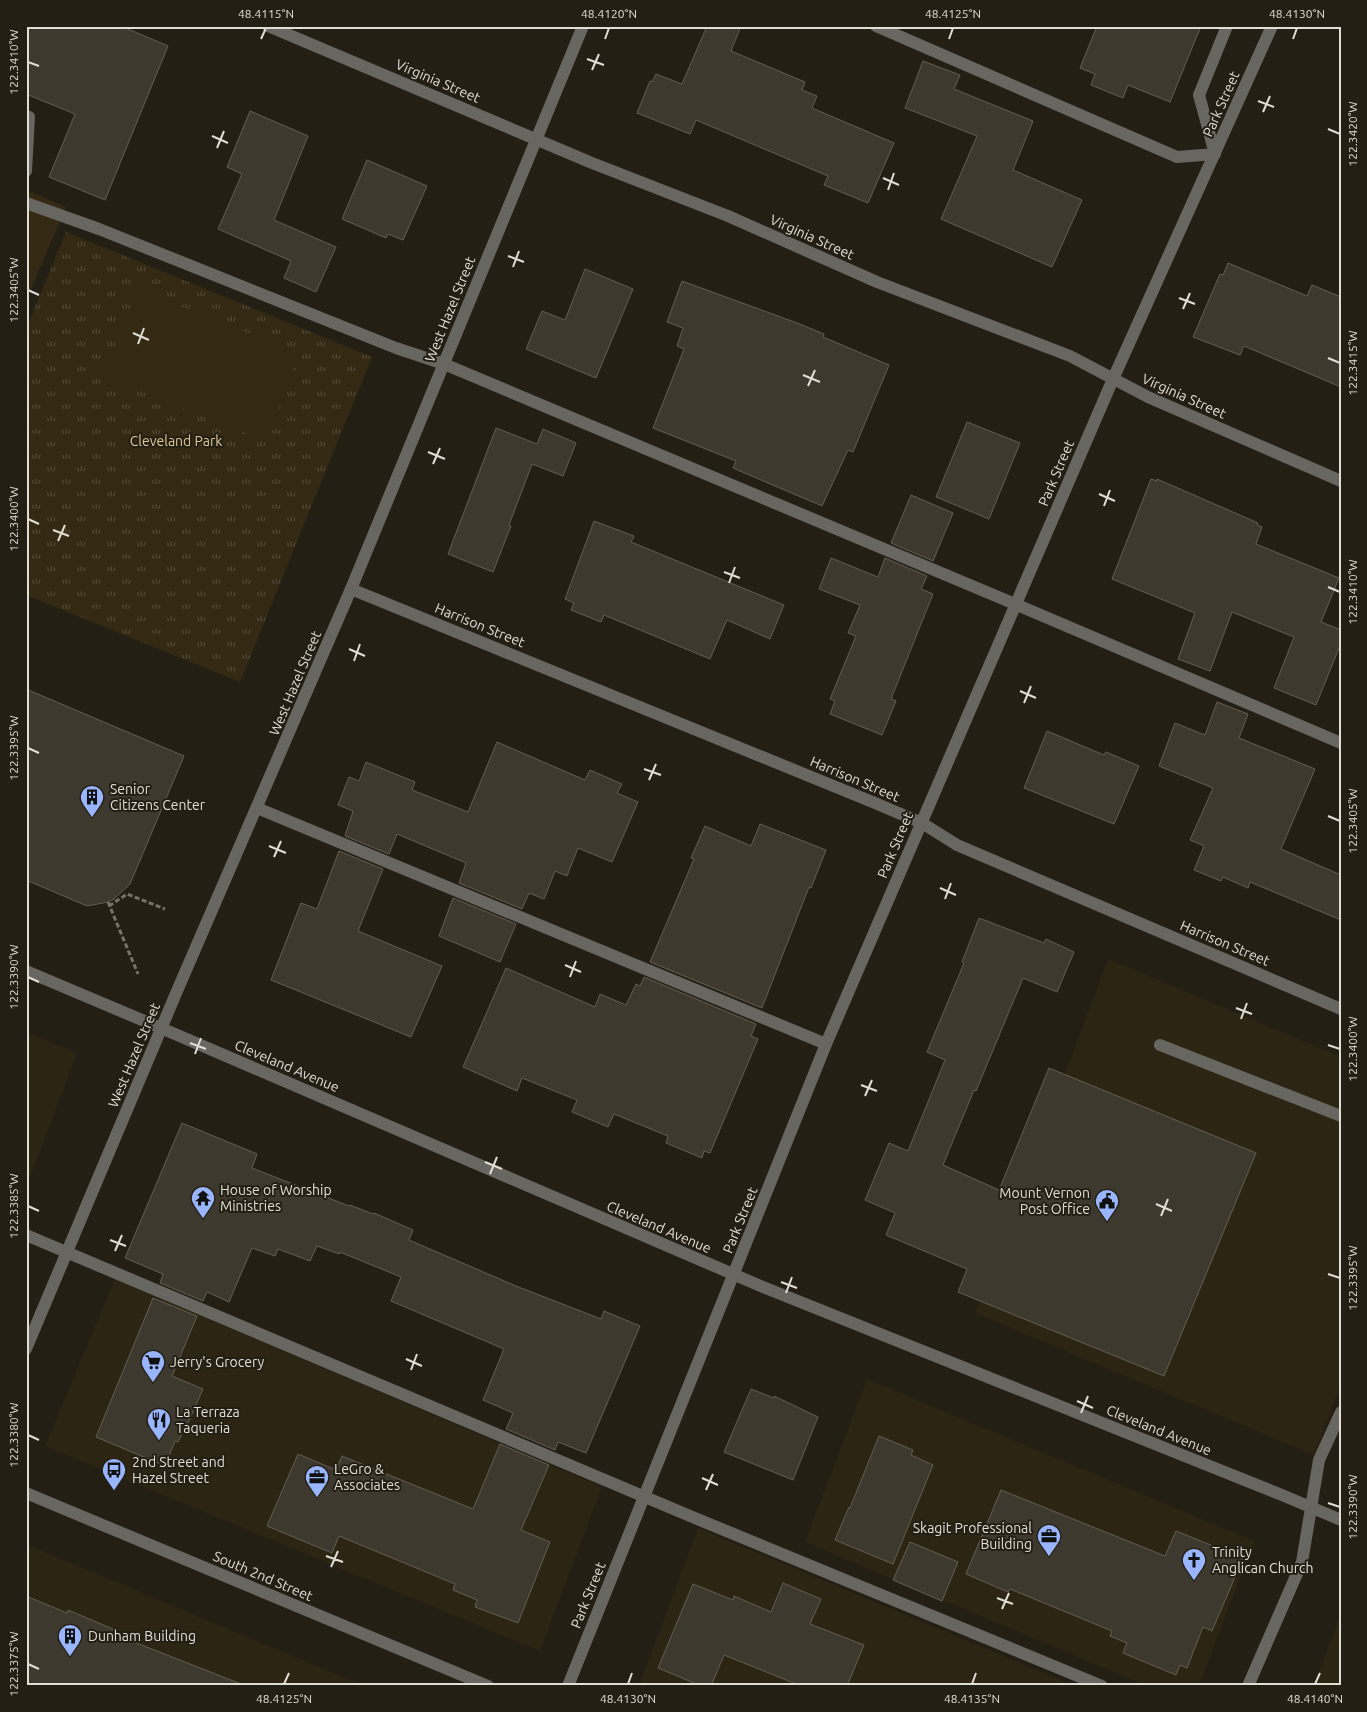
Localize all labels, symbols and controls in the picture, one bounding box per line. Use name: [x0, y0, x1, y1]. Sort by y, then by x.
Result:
text: 48.4115°N: [238, 7, 294, 20]
text: 48.4120°N: [581, 7, 637, 20]
text: 48.4125°N: [925, 7, 981, 20]
text: 48.4130°N: [1269, 7, 1325, 20]
text: 122.3410°W: [7, 29, 20, 95]
street label: Virginia Street: [393, 56, 483, 106]
street label: Park Street: [1199, 68, 1243, 139]
text: 122.3420°W: [1346, 101, 1359, 167]
street label: Virginia Street: [767, 211, 857, 263]
street label: West Hazel Street: [422, 254, 479, 364]
text: 122.3405°W: [7, 257, 20, 323]
text: 122.3415°W: [1346, 330, 1359, 396]
street label: Virginia Street: [1139, 370, 1229, 422]
park label: Cleveland Park: [130, 433, 222, 449]
street label: Park Street: [1035, 437, 1077, 508]
text: 122.3400°W: [7, 486, 20, 552]
text: 122.3410°W: [1346, 559, 1359, 625]
street label: Harrison Street: [433, 600, 528, 650]
street label: West Hazel Street: [266, 628, 324, 738]
text: 122.3395°W: [7, 715, 20, 781]
street label: Harrison Street: [808, 753, 903, 805]
place label: Senior Citizens Center: [110, 781, 206, 813]
building icon: Senior Citizens Center: [79, 784, 105, 818]
text: 122.3405°W: [1346, 788, 1359, 854]
street label: Park Street: [874, 809, 916, 880]
street label: Harrison Street: [1178, 917, 1273, 969]
text: 122.3390°W: [7, 944, 20, 1010]
street label: West Hazel Street: [105, 1000, 163, 1110]
text: 122.3400°W: [1346, 1016, 1359, 1082]
street label: Cleveland Avenue: [232, 1037, 342, 1095]
text: 122.3385°W: [7, 1173, 20, 1239]
place label: House of Worship Ministries: [220, 1182, 332, 1214]
street label: Park Street: [719, 1184, 761, 1256]
temple icon: House of Worship Ministries: [190, 1185, 216, 1219]
place label: Mount Vernon Post Office: [999, 1185, 1090, 1217]
public building icon: Mount Vernon Post Office: [1094, 1188, 1120, 1222]
street label: Cleveland Avenue: [604, 1198, 714, 1256]
text: 122.3395°W: [1346, 1245, 1359, 1311]
supermarket icon: Jerry's Grocery: [140, 1349, 166, 1383]
place label: Jerry's Grocery: [170, 1354, 265, 1370]
text: 122.3380°W: [7, 1402, 20, 1468]
street label: Cleveland Avenue: [1104, 1402, 1214, 1458]
place label: La Terraza Taqueria: [176, 1404, 240, 1436]
restaurant icon: La Terraza Taqueria: [146, 1407, 172, 1441]
place label: 2nd Street and Hazel Street: [132, 1454, 225, 1486]
bus stop icon: 2nd Street and Hazel Street: [101, 1457, 127, 1491]
place label: LeGro & Associates: [334, 1461, 400, 1493]
office icon: LeGro & Associates: [304, 1464, 330, 1498]
text: 122.3390°W: [1346, 1474, 1359, 1540]
place label: Skagit Professional Building: [913, 1520, 1032, 1552]
office icon: Skagit Professional Building: [1036, 1523, 1062, 1557]
place label: Trinity Anglican Church: [1212, 1544, 1313, 1576]
church icon: Trinity Anglican Church: [1181, 1547, 1207, 1581]
street label: South 2nd Street: [211, 1548, 316, 1604]
street label: Park Street: [567, 1559, 609, 1631]
building icon: Dunham Building: [57, 1623, 83, 1657]
place label: Dunham Building: [88, 1628, 196, 1644]
text: 122.3375°W: [7, 1631, 20, 1697]
text: 48.4125°N: [256, 1692, 312, 1705]
text: 48.4130°N: [600, 1692, 656, 1705]
text: 48.4135°N: [944, 1692, 1000, 1705]
text: 48.4140°N: [1287, 1692, 1343, 1705]

